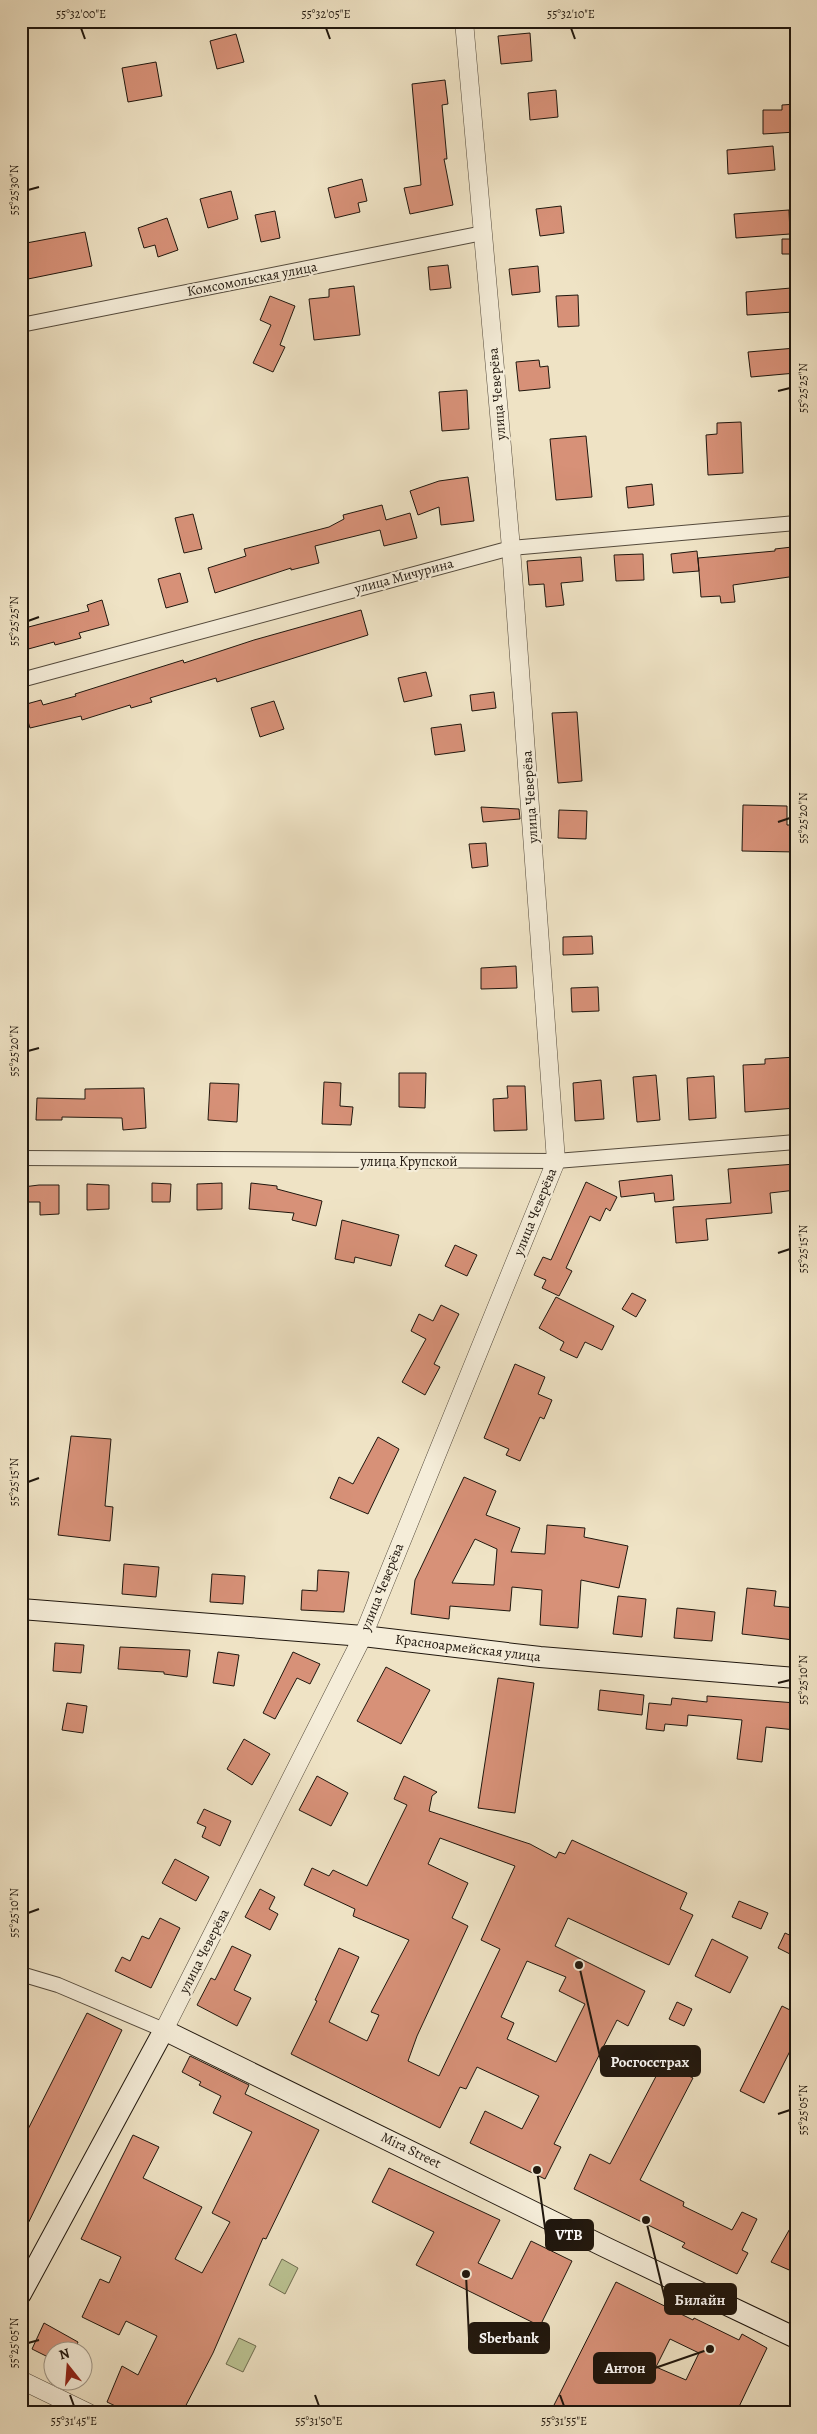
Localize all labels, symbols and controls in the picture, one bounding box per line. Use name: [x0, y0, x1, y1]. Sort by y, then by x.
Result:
text: 55°32'00"E: [56, 6, 106, 22]
text: 55°32'05"E: [302, 6, 350, 22]
text: 55°32'10"E: [547, 6, 595, 22]
text: 55°25'30"N: [6, 164, 22, 215]
street label: Комсомольская улица: [185, 257, 319, 301]
street label: улица Чеверёва: [483, 346, 511, 442]
text: 55°25'25"N: [795, 363, 811, 413]
street label: улица Мичурина: [351, 554, 456, 599]
text: 55°25'25"N: [6, 596, 22, 646]
street label: улица Чеверёва: [517, 749, 543, 845]
text: 55°25'20"N: [795, 792, 811, 844]
text: 55°25'20"N: [6, 1025, 22, 1077]
street label: улица Крупской: [360, 1152, 457, 1171]
street label: улица Чеверёва: [508, 1165, 561, 1260]
text: 55°25'15"N: [795, 1224, 811, 1273]
text: 55°25'15"N: [6, 1457, 22, 1506]
street label: улица Чеверёва: [355, 1540, 408, 1635]
street label: Красноармейская улица: [394, 1630, 542, 1666]
text: 55°25'10"N: [795, 1655, 811, 1705]
text: 55°25'10"N: [6, 1888, 22, 1938]
street label: улица Чеверёва: [174, 1905, 234, 1998]
callout: Росгосстрах: [601, 2046, 700, 2076]
text: Росгосстрах: [611, 2052, 690, 2072]
text: 55°25'05"N: [795, 2084, 811, 2135]
street label: Mira Street: [378, 2127, 445, 2173]
callout: VTB: [546, 2220, 593, 2250]
text: VTB: [554, 2225, 583, 2245]
callout: Билайн: [665, 2284, 736, 2314]
text: Билайн: [675, 2290, 726, 2310]
text: 55°25'05"N: [6, 2317, 22, 2368]
callout: Sberbank: [469, 2323, 549, 2353]
text: Sberbank: [479, 2328, 539, 2348]
north arrow: [42, 2342, 92, 2392]
text: N: [57, 2343, 72, 2365]
callout: Антон: [594, 2353, 655, 2383]
text: Антон: [603, 2358, 646, 2378]
text: 55°31'45"E: [51, 2413, 97, 2429]
text: 55°31'50"E: [295, 2413, 343, 2429]
text: 55°31'55"E: [541, 2413, 587, 2429]

